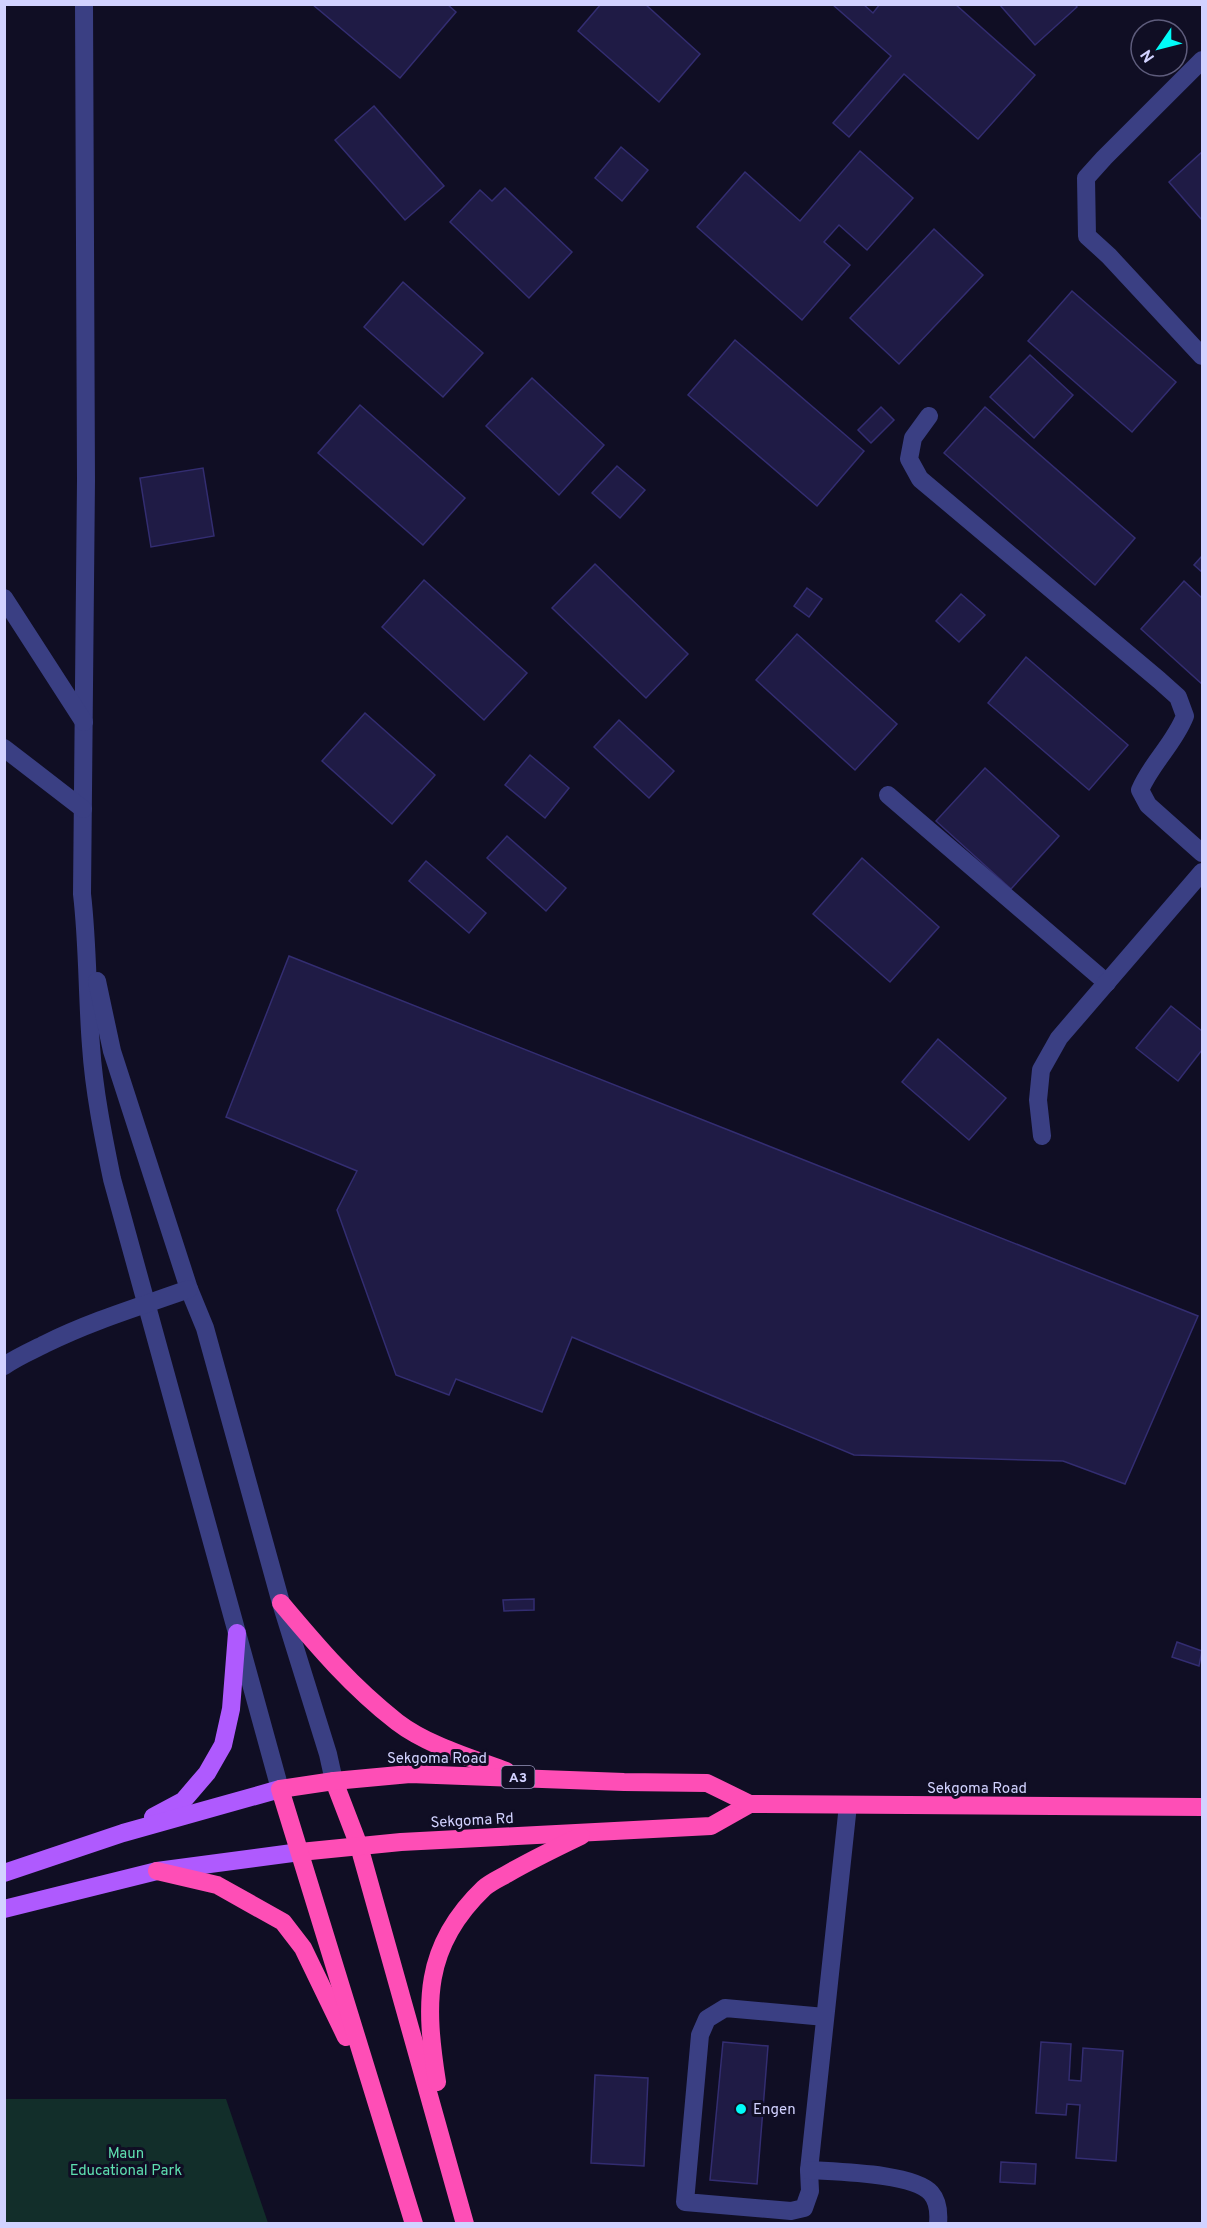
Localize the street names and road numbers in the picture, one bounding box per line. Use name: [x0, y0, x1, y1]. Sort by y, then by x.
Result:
street label: Sekgoma Road: [387, 1750, 487, 1769]
road number: A3: [502, 1766, 534, 1788]
street label: Sekgoma Road: [927, 1780, 1027, 1799]
street label: Sekgoma Rd: [430, 1810, 514, 1833]

